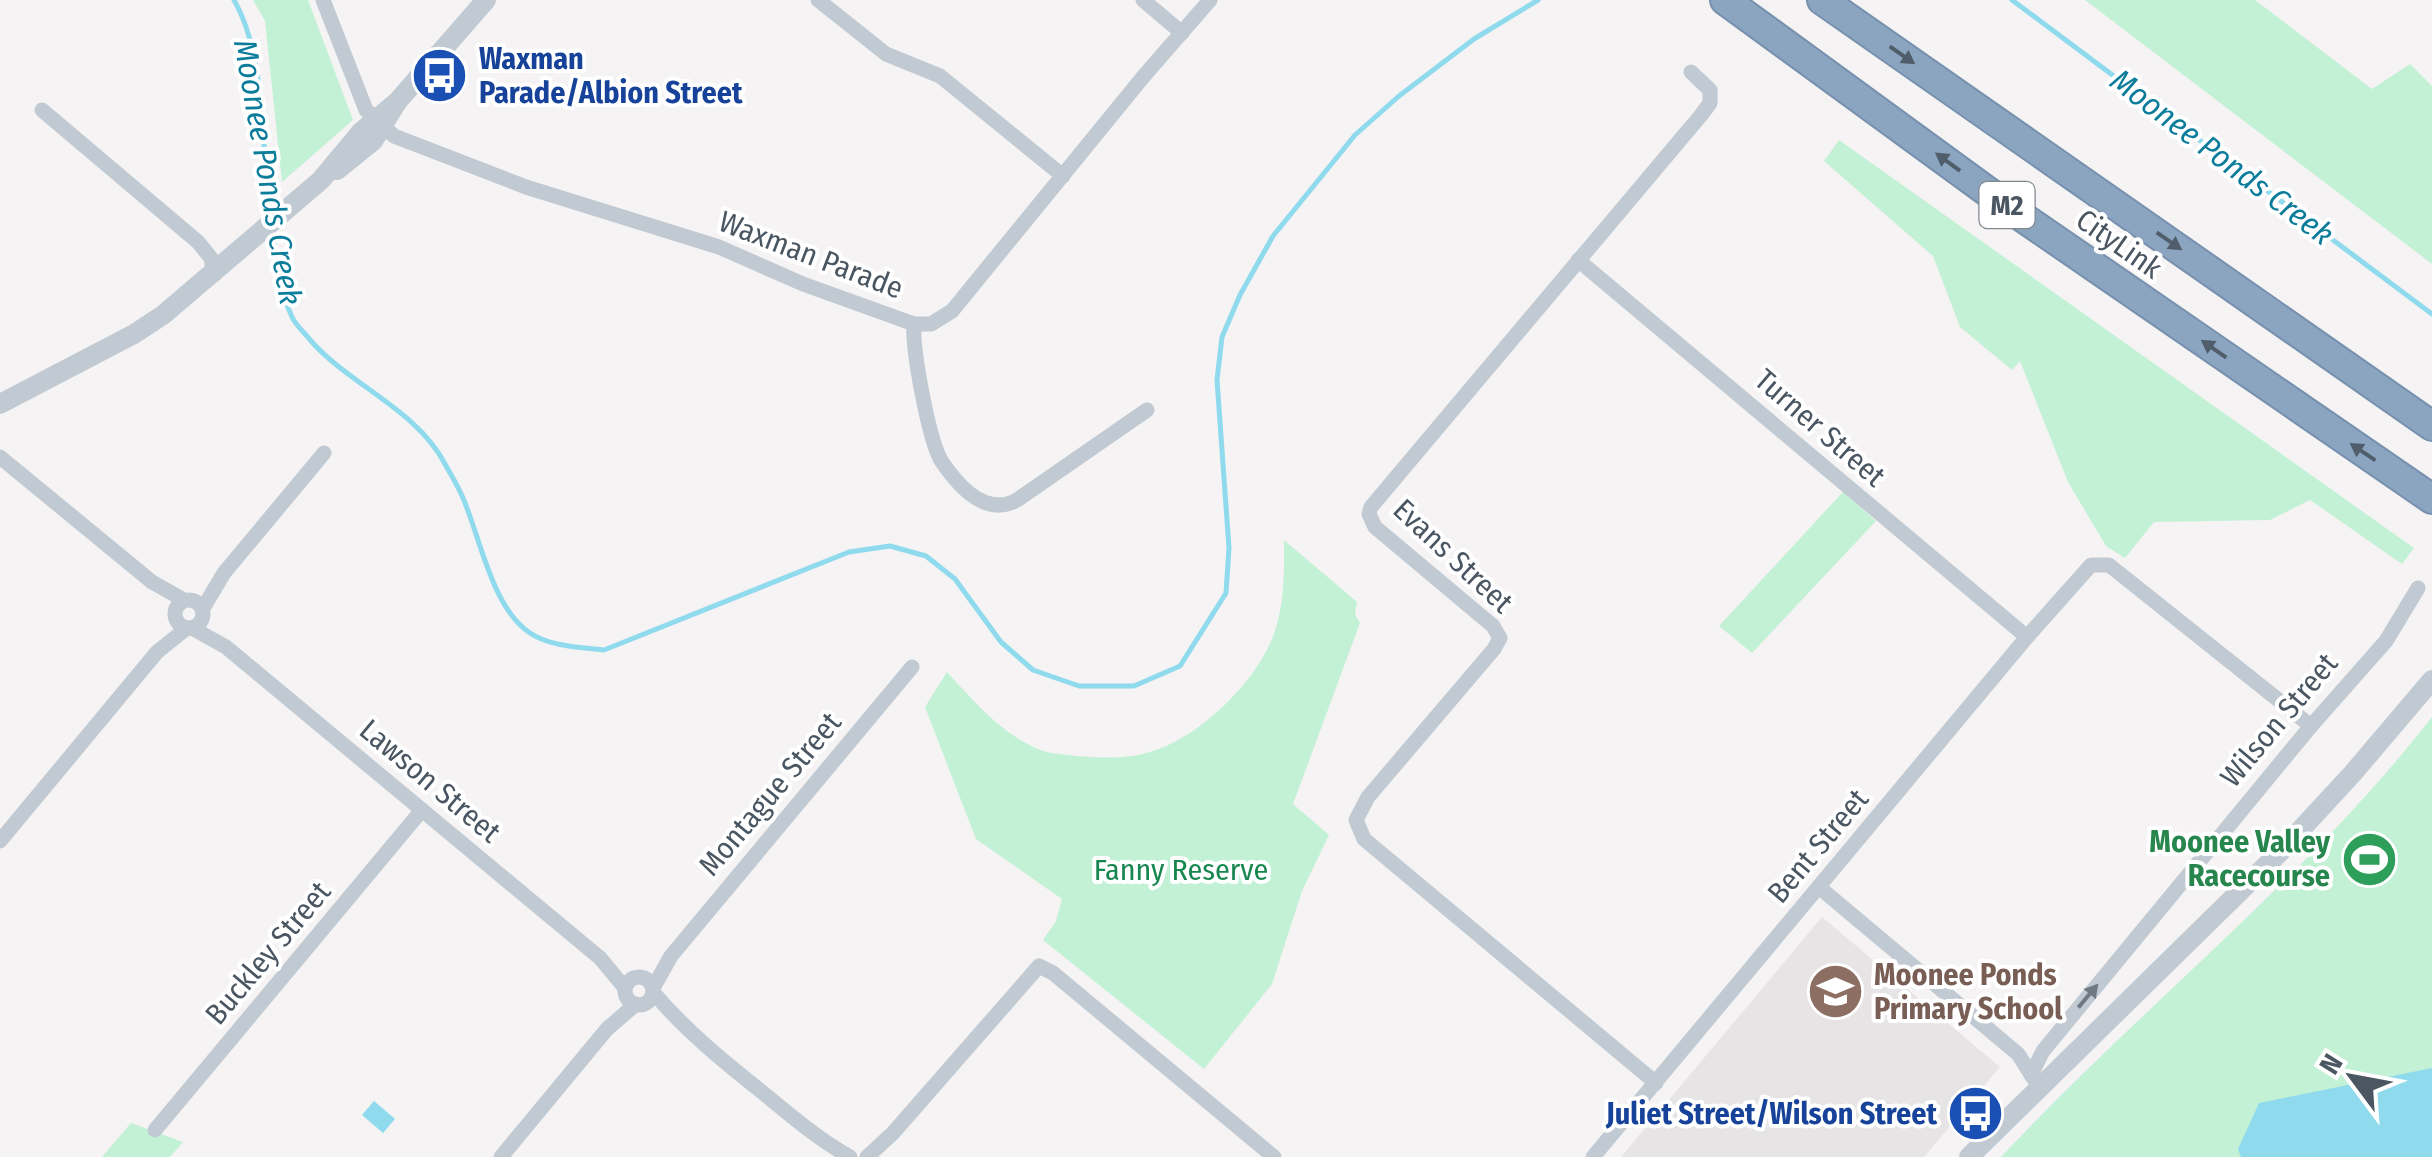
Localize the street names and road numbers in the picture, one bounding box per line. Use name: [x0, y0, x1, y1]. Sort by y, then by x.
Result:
road number: M2: [1980, 182, 2034, 228]
street label: CityLink: [2069, 202, 2169, 286]
street label: Waxman Parade: [714, 203, 908, 307]
street label: Turner Street: [1748, 362, 1893, 494]
street label: Evans Street: [1386, 491, 1520, 621]
street label: Wilson Street: [2213, 646, 2345, 794]
street label: Montague Street: [691, 705, 849, 883]
street label: Lawson Street: [352, 712, 508, 850]
street label: Bent Street: [1760, 782, 1876, 910]
street label: Buckley Street: [198, 874, 338, 1032]

